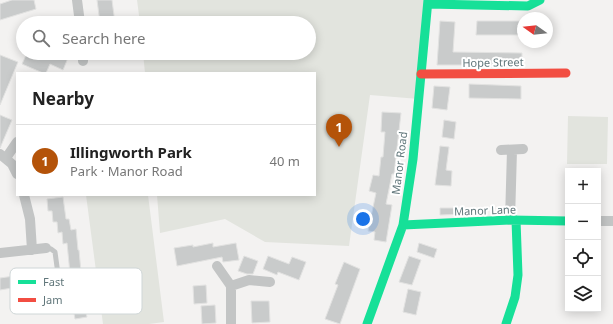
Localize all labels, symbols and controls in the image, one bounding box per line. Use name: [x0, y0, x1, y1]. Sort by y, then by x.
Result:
north arrow: [517, 12, 553, 48]
search box: [16, 16, 316, 60]
icon: search: [30, 27, 52, 49]
text: Search here: [62, 28, 145, 48]
street label: Hope Street: [462, 54, 524, 70]
text: Nearby: [32, 87, 94, 110]
pin: 1: [326, 114, 352, 147]
street label: Manor Road: [388, 131, 410, 195]
text: Illingworth Park: [70, 142, 192, 162]
text: 1: [41, 152, 49, 170]
text: 40 m: [270, 152, 300, 170]
text: Park · Manor Road: [70, 162, 183, 180]
map controls: [565, 168, 601, 312]
button: +: [565, 168, 601, 204]
street label: Manor Lane: [454, 201, 516, 219]
button: −: [565, 204, 601, 240]
your location: [353, 209, 373, 229]
button: locate: [565, 240, 601, 276]
legend: [10, 268, 142, 314]
text: Fast: [43, 274, 64, 289]
button: layers: [565, 276, 601, 312]
text: Jam: [42, 292, 62, 307]

